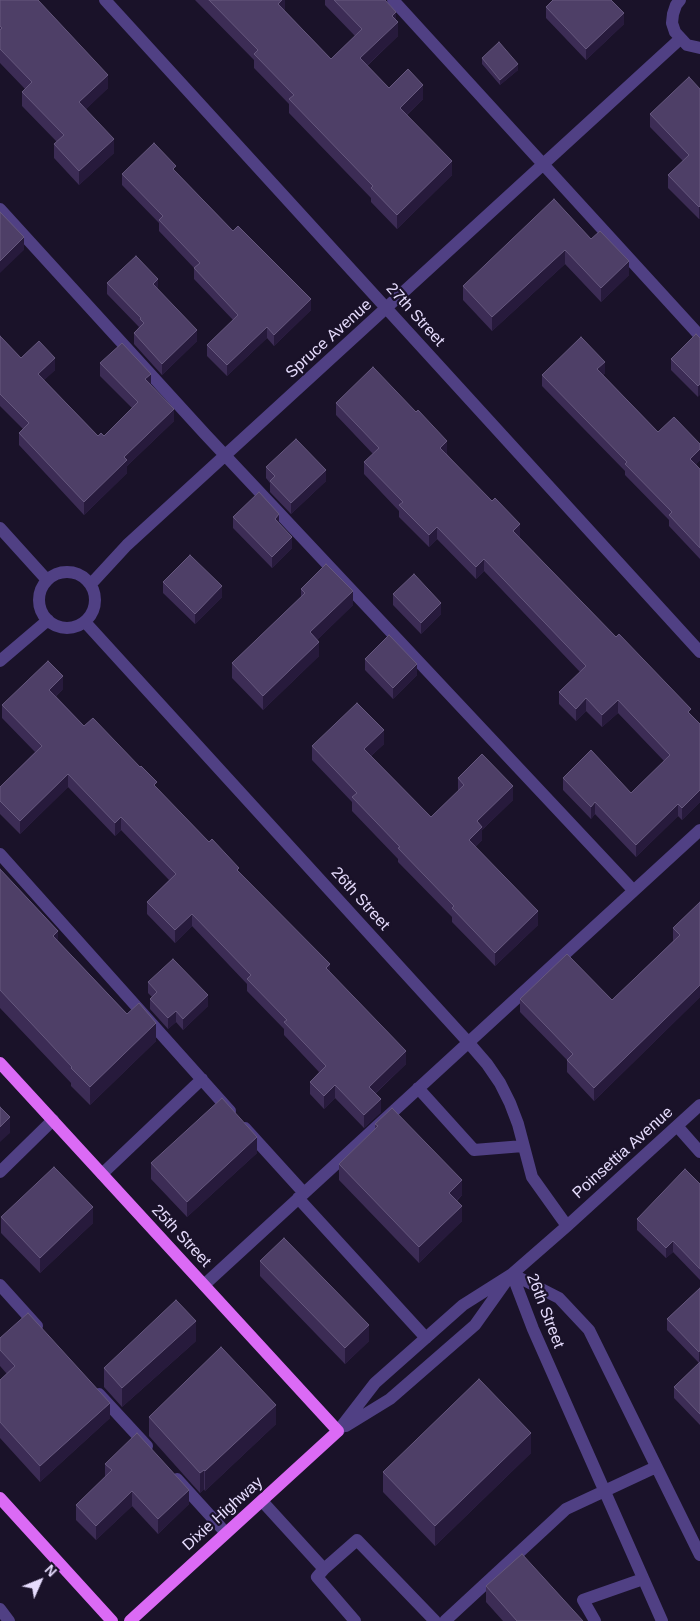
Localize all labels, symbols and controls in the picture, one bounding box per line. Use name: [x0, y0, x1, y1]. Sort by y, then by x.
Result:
street label: 27th Street: [382, 279, 448, 351]
street label: Spruce Avenue: [282, 295, 376, 383]
street label: 26th Street: [327, 863, 393, 935]
street label: Poinsettia Avenue: [569, 1103, 677, 1203]
street label: 25th Street: [147, 1201, 215, 1271]
street label: 26th Street: [522, 1271, 568, 1351]
street label: Dixie Highway: [179, 1473, 267, 1555]
north arrow: [15, 1556, 65, 1606]
text: N: [42, 1561, 60, 1580]

